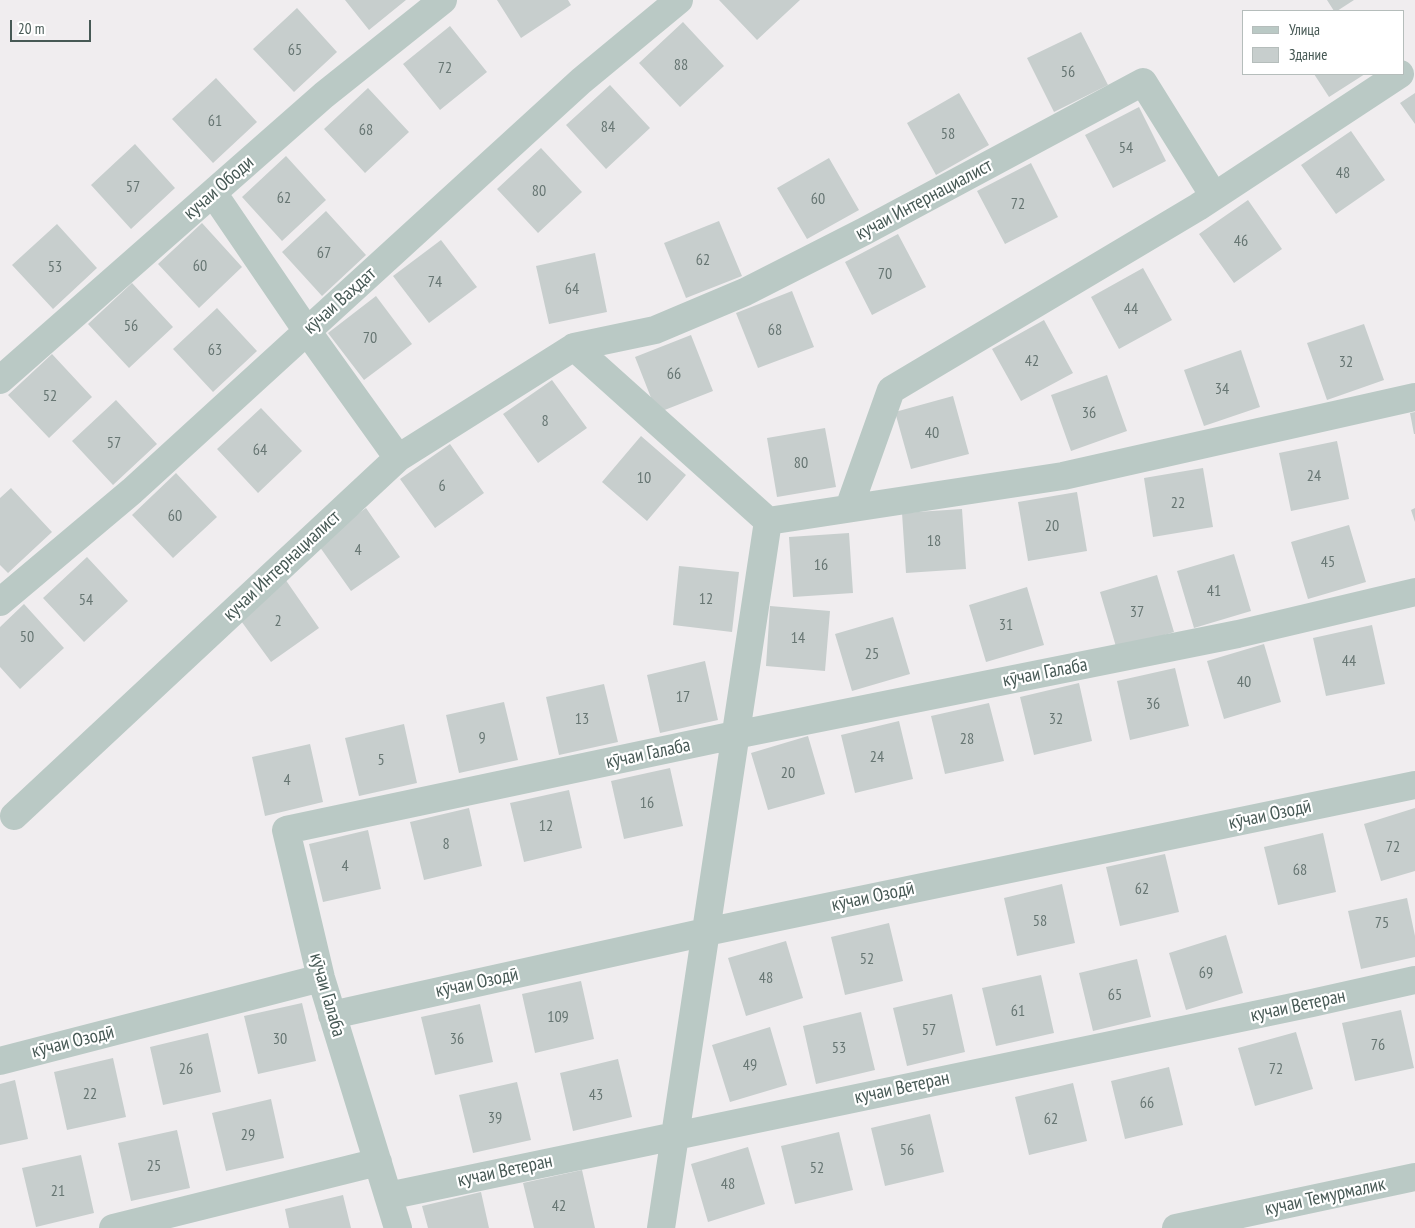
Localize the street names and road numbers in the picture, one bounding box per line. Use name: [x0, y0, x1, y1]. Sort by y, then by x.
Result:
street label: кучаи Ободи: [179, 151, 259, 225]
street label: кучаи Интернациалист: [852, 154, 996, 246]
street label: кӯчаи Ваҳдат: [299, 263, 381, 339]
street label: кучаи Интернациалист: [219, 506, 345, 626]
street label: кӯчаи Галаба: [1001, 654, 1089, 692]
street label: кӯчаи Галаба: [604, 734, 692, 774]
street label: кӯчаи Озодӣ: [1227, 795, 1313, 835]
street label: кӯчаи Озодӣ: [830, 877, 916, 917]
street label: кӯчаи Галаба: [304, 951, 350, 1039]
street label: кӯчаи Озодӣ: [434, 963, 520, 1003]
street label: кучаи Ветеран: [1248, 985, 1348, 1027]
street label: кӯчаи Озодӣ: [29, 1021, 117, 1063]
street label: кучаи Ветеран: [852, 1067, 952, 1109]
street label: кучаи Ветеран: [455, 1150, 555, 1192]
street label: кучаи Темурмалик: [1263, 1173, 1387, 1221]

